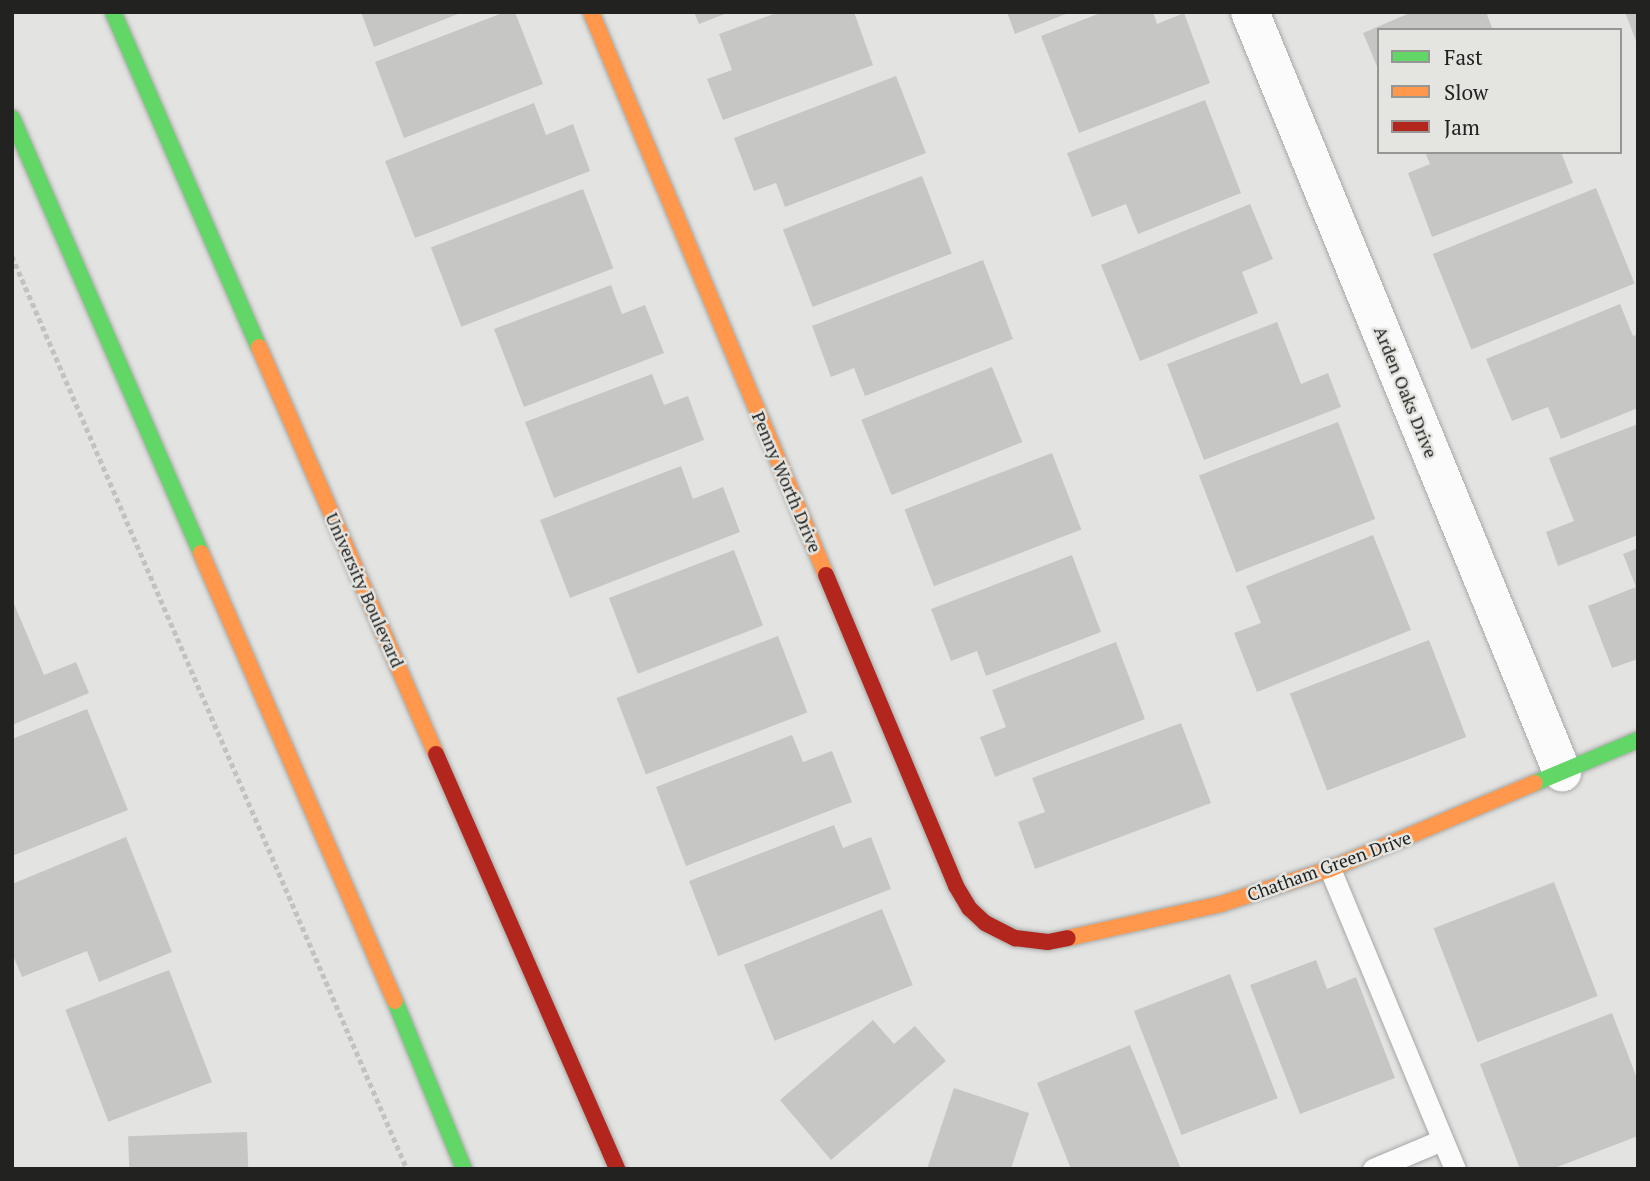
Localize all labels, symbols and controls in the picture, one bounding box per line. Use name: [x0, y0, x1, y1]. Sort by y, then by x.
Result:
legend: [1377, 28, 1622, 154]
text: Fast: [1444, 43, 1483, 71]
text: Slow: [1444, 78, 1488, 106]
text: Jam: [1444, 113, 1480, 141]
street label: Arden Oaks Drive: [1370, 323, 1442, 461]
street label: Penny Worth Drive: [748, 408, 826, 556]
street label: University Boulevard: [321, 509, 409, 671]
street label: Chatham Green Drive: [1244, 826, 1414, 906]

